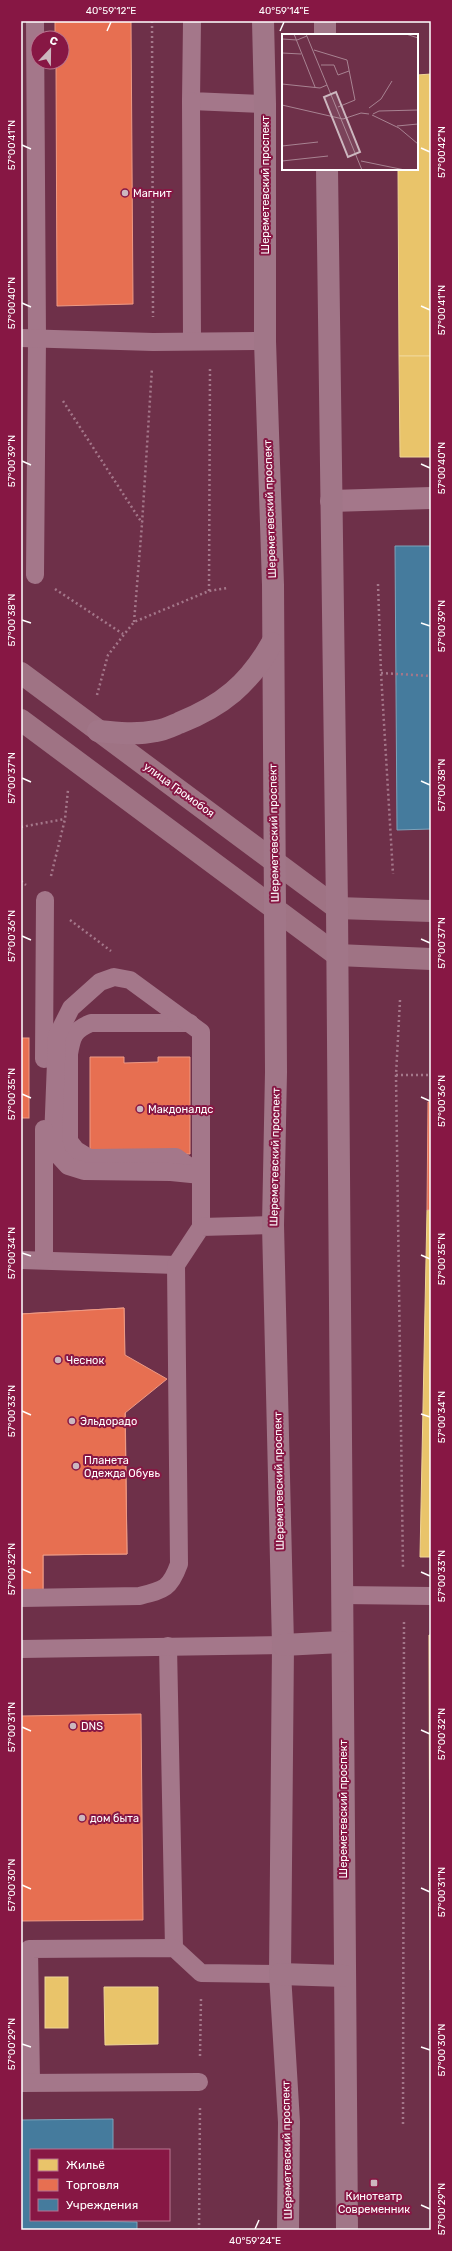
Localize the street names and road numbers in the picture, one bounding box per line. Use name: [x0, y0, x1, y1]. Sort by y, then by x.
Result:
street label: Шереметевский проспект: [259, 115, 272, 254]
street label: Шереметевский проспект: [261, 439, 279, 579]
street label: улица Громобоя: [141, 760, 217, 820]
street label: Шереметевский проспект: [266, 763, 282, 902]
street label: Шереметевский проспект: [267, 1087, 283, 1226]
street label: Шереметевский проспект: [271, 1411, 287, 1550]
street label: Шереметевский проспект: [337, 1739, 350, 1878]
street label: Шереметевский проспект: [279, 2080, 295, 2219]

